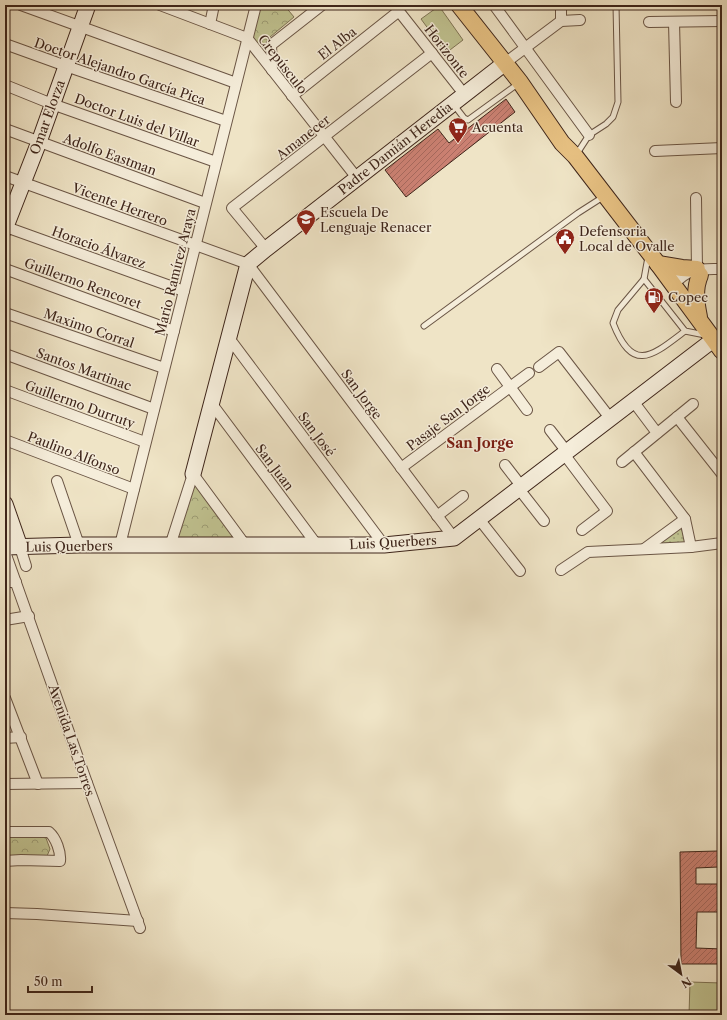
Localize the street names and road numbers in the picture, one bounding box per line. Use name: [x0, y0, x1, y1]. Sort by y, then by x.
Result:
street label: Horizonte: [421, 21, 473, 81]
street label: El Alba: [315, 23, 359, 63]
street label: Crepúsculo: [255, 31, 311, 97]
street label: Doctor Alejandro García Pica: [32, 34, 208, 108]
street label: Omar Elorza: [26, 77, 68, 157]
street label: Doctor Luis del Villar: [72, 90, 202, 150]
street label: Padre Damián Heredia: [335, 98, 455, 198]
street label: Amanecer: [272, 111, 333, 163]
street label: Adolfo Eastman: [60, 129, 159, 178]
street label: Vicente Herrero: [69, 179, 170, 229]
street label: Mario Ramírez Araya: [151, 207, 199, 337]
street label: Horacio Álvarez: [50, 223, 149, 272]
street label: Guillermo Rencoret: [22, 254, 144, 312]
street label: Maximo Corral: [42, 305, 136, 351]
street label: Santos Martinac: [34, 344, 134, 394]
street label: San Jorge: [338, 366, 386, 422]
street label: Guillermo Durruty: [23, 377, 138, 432]
street label: Pasaje San Jorge: [403, 381, 493, 453]
street label: San José: [295, 409, 339, 459]
street label: Paulino Alfonso: [25, 428, 123, 478]
street label: San Juan: [252, 441, 298, 493]
street label: Luis Querbers: [349, 532, 437, 552]
street label: Luis Querbers: [25, 537, 113, 555]
street label: Avenida Las Torres: [45, 681, 99, 798]

